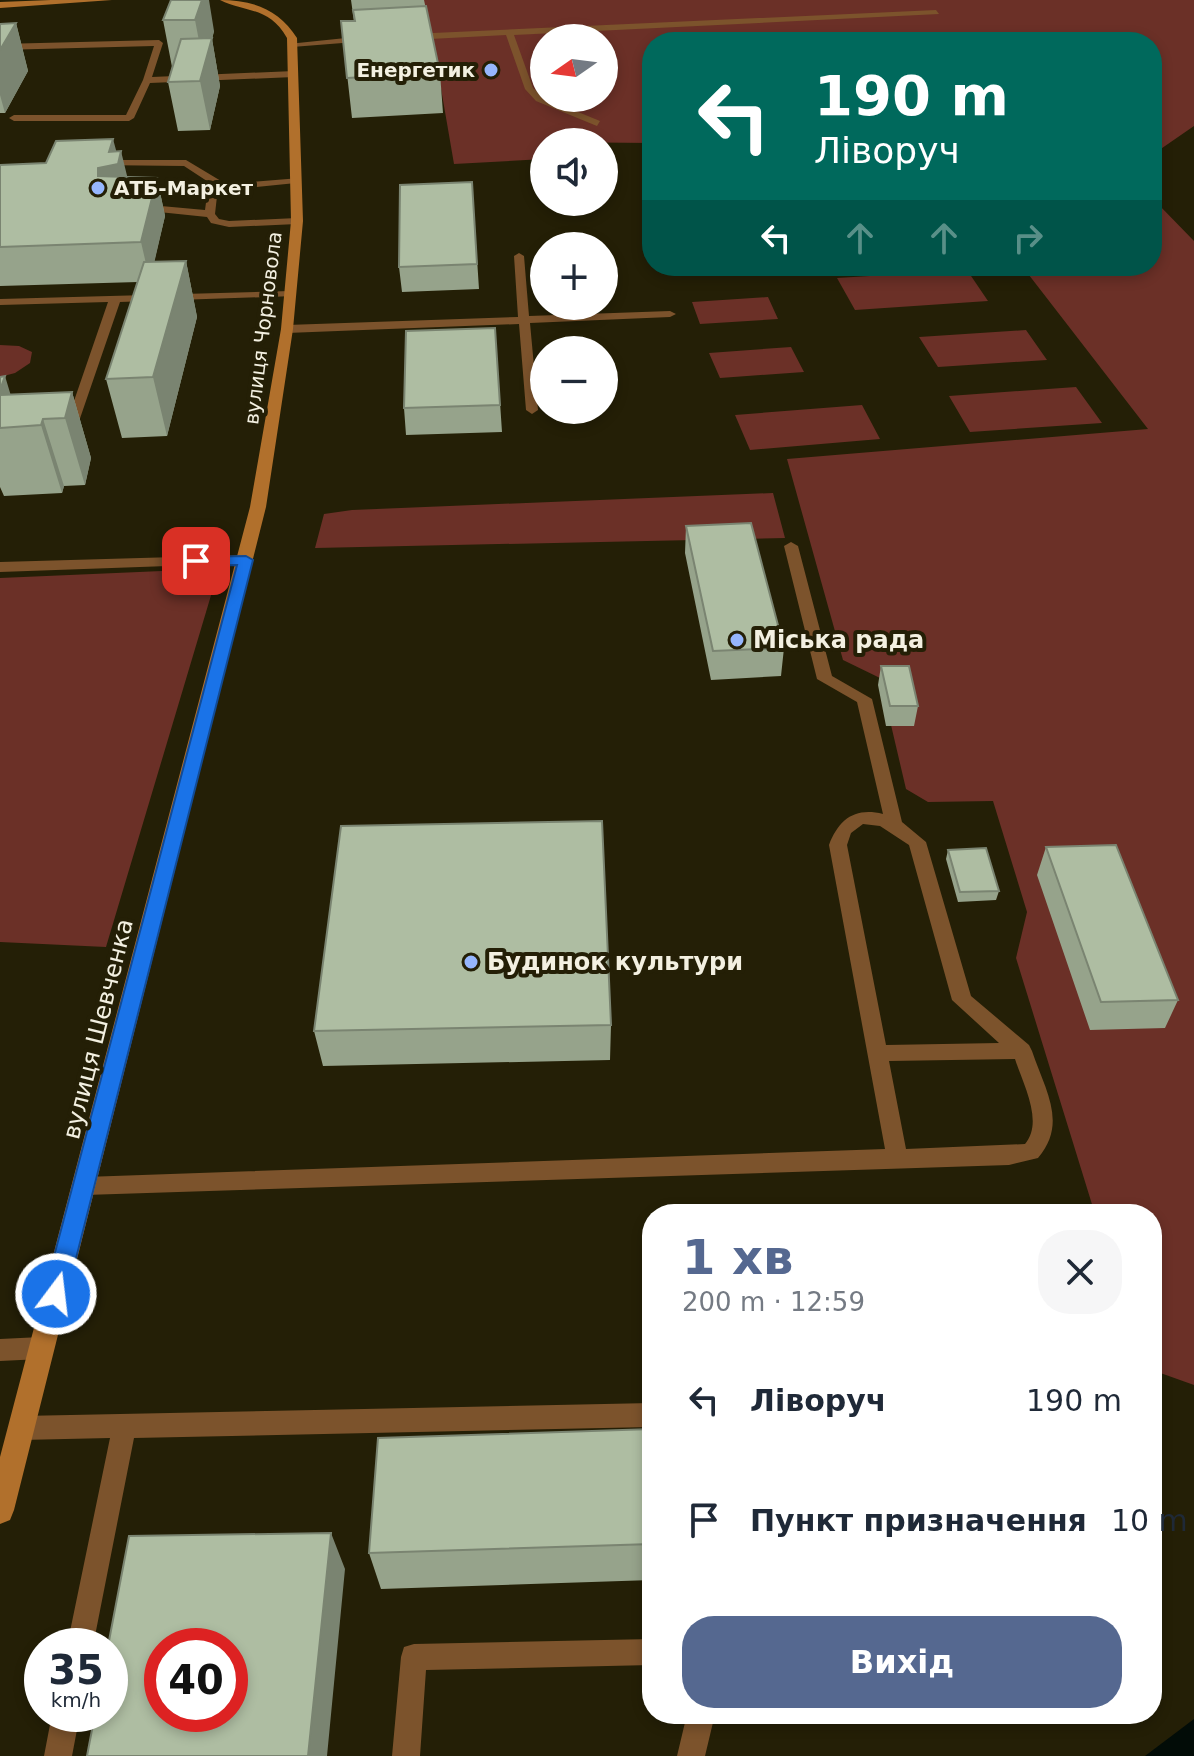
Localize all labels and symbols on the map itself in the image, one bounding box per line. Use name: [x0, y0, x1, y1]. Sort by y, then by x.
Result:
north arrow: [530, 24, 618, 112]
place label: Енергетик: [356, 58, 475, 82]
marker: Енергетик: [482, 61, 500, 79]
place label: АТБ-Маркет: [114, 176, 254, 200]
marker: АТБ-Маркет: [89, 179, 107, 197]
street label: вулиця Чорновола: [239, 230, 287, 426]
pin: [162, 527, 230, 595]
place label: Міська рада: [753, 626, 924, 654]
marker: Міська рада: [728, 631, 746, 649]
street label: вулиця Шевченка: [57, 916, 139, 1142]
place label: Будинок культури: [487, 948, 743, 976]
marker: Будинок культури: [462, 953, 480, 971]
position arrow: [14, 1252, 98, 1336]
speed limit sign: 40: [144, 1628, 248, 1732]

